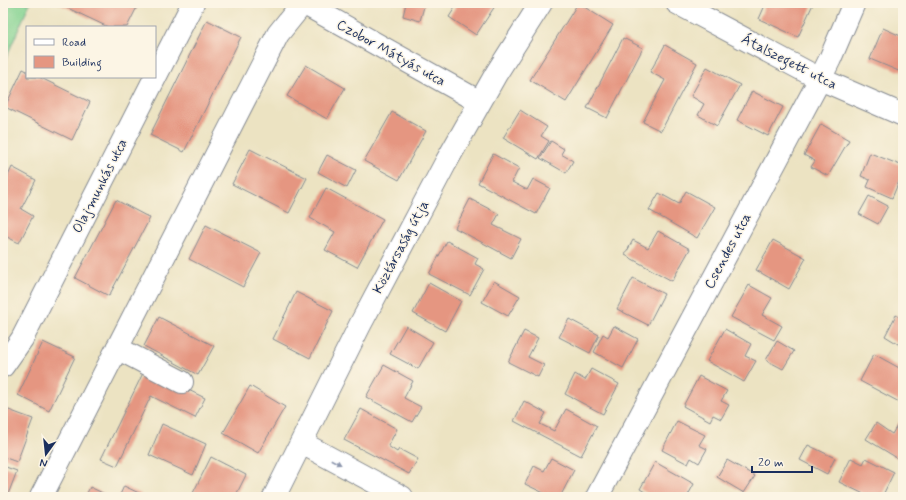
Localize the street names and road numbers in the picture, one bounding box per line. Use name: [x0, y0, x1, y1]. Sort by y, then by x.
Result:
street label: Czobor Mátyás utca: [333, 16, 449, 90]
street label: Átalszegett utca: [737, 30, 840, 96]
street label: Olajmunkás utca: [68, 136, 132, 236]
street label: Köztársaság útja: [369, 197, 433, 297]
street label: Csendes utca: [701, 210, 755, 292]

